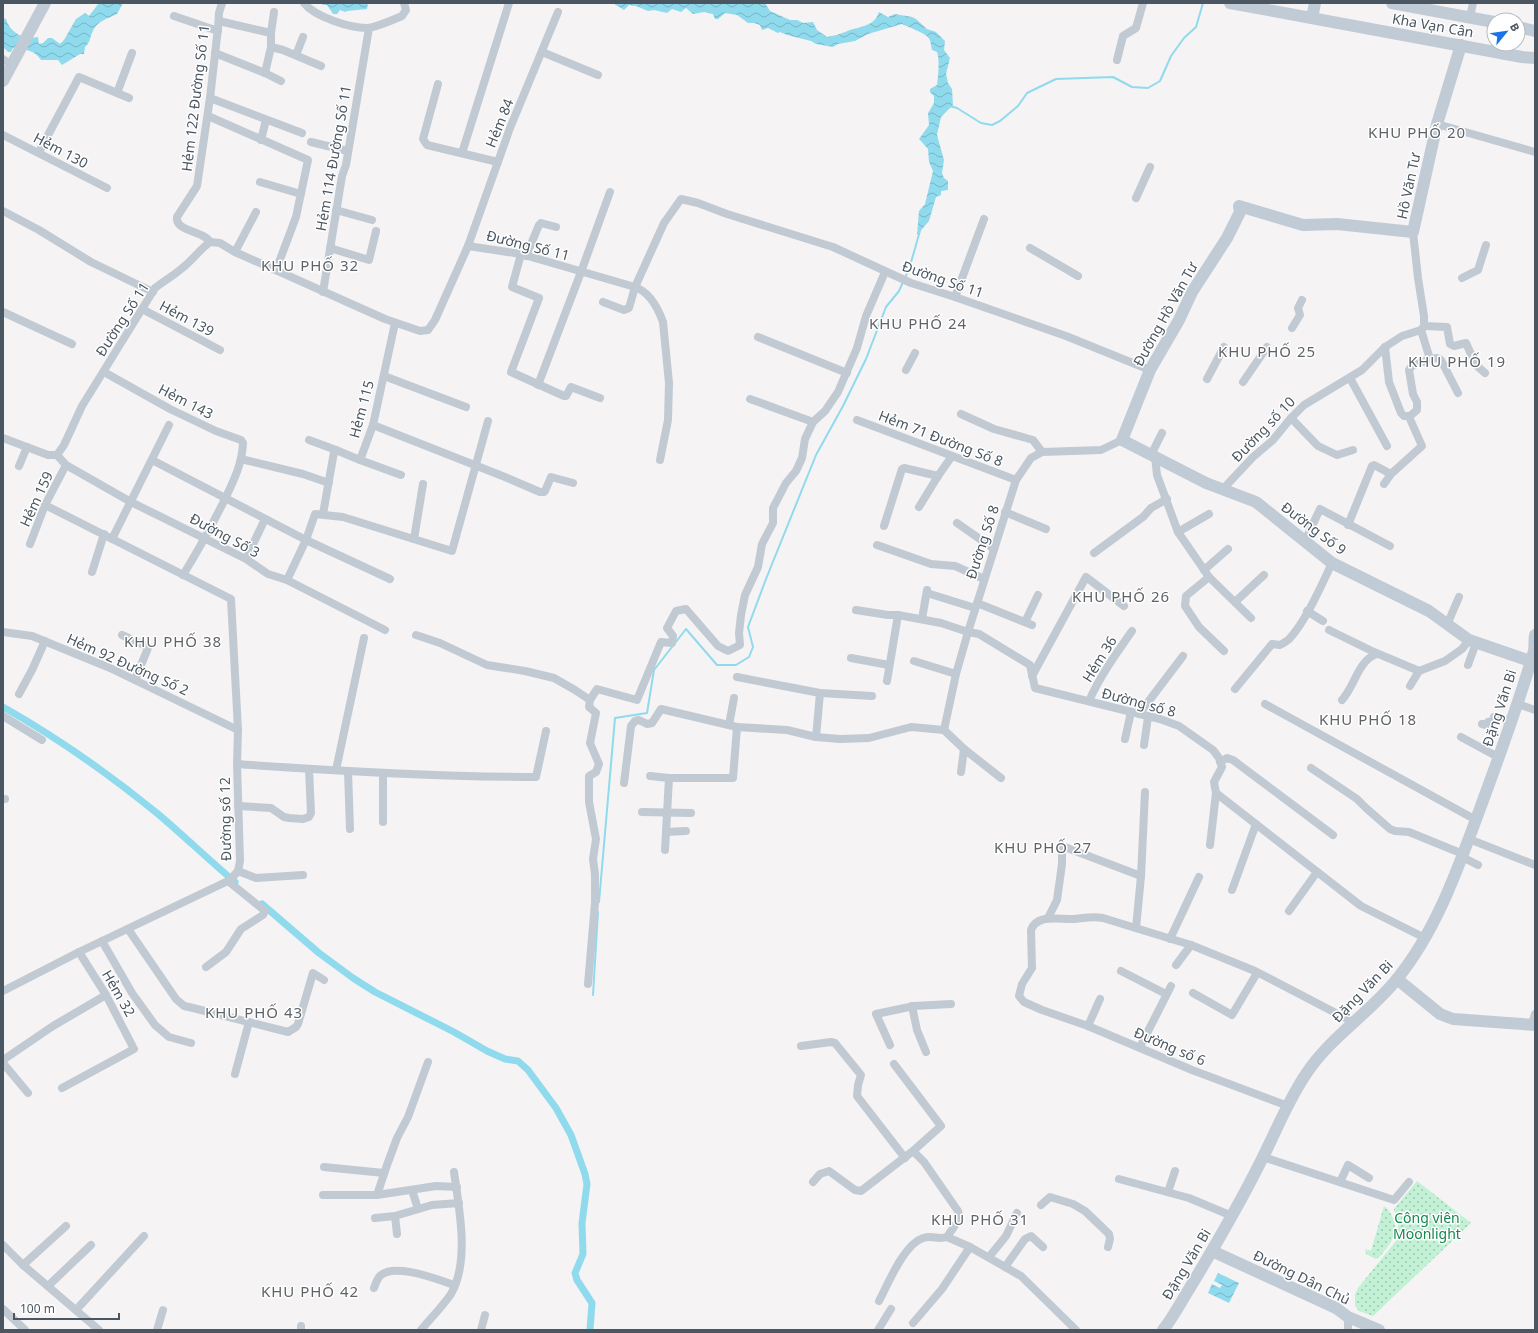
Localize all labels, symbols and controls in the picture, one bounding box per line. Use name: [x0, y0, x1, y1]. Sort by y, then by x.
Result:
street label: Kha Vạn Cân: [1391, 8, 1475, 42]
north arrow: [1486, 12, 1526, 52]
text: B: [1507, 20, 1524, 34]
street label: Hẻm 122 Đường Số 11: [177, 24, 213, 172]
street label: Hẻm 114 Đường Số 11: [311, 84, 355, 232]
street label: Hẻm 84: [481, 96, 517, 150]
district label: KHU PHỐ 20: [1368, 122, 1466, 142]
street label: Hẻm 130: [30, 128, 92, 172]
street label: Hồ Văn Tư: [1392, 151, 1424, 221]
street label: Đường Số 11: [484, 226, 572, 264]
district label: KHU PHỐ 32: [261, 255, 359, 275]
street label: Đường Số 11: [900, 256, 986, 302]
street label: Đường Hồ Văn Tư: [1128, 258, 1202, 370]
street label: Đường Số 11: [91, 278, 153, 360]
street label: Hẻm 139: [156, 296, 218, 340]
district label: KHU PHỐ 24: [869, 313, 967, 333]
district label: KHU PHỐ 25: [1218, 341, 1316, 361]
district label: KHU PHỐ 19: [1408, 351, 1506, 371]
street label: Hẻm 115: [344, 378, 378, 440]
street label: Hẻm 143: [155, 379, 217, 423]
street label: Đường số 10: [1227, 392, 1299, 466]
street label: Hẻm 71 Đường Số 8: [876, 406, 1006, 470]
street label: Hẻm 159: [15, 468, 57, 530]
street label: Đường Số 9: [1278, 497, 1350, 559]
street label: Đường Số 8: [961, 502, 1003, 582]
street label: Đường Số 3: [187, 509, 263, 561]
district label: KHU PHỐ 26: [1072, 586, 1170, 606]
street label: Hẻm 92 Đường Số 2: [64, 629, 192, 699]
district label: KHU PHỐ 38: [124, 631, 222, 651]
street label: Hẻm 36: [1077, 632, 1121, 686]
street label: Đặng Văn Bi: [1478, 667, 1520, 749]
street label: Đường số 8: [1100, 683, 1178, 721]
district label: KHU PHỐ 18: [1319, 709, 1417, 729]
street label: Đường số 12: [215, 777, 235, 861]
district label: KHU PHỐ 27: [994, 837, 1092, 857]
street label: Đặng Văn Bi: [1327, 956, 1397, 1026]
street label: Hẻm 32: [98, 966, 140, 1020]
district label: KHU PHỐ 43: [205, 1002, 303, 1022]
street label: Đường số 6: [1131, 1022, 1209, 1070]
park label: Công viên Moonlight: [1393, 1208, 1461, 1243]
district label: KHU PHỐ 31: [931, 1209, 1029, 1229]
street label: Đặng Văn Bi: [1157, 1225, 1215, 1303]
street label: Đường Dân Chủ: [1250, 1245, 1354, 1309]
district label: KHU PHỐ 42: [261, 1281, 359, 1301]
scale bar: [14, 1295, 119, 1321]
text: 100 m: [20, 1300, 55, 1317]

